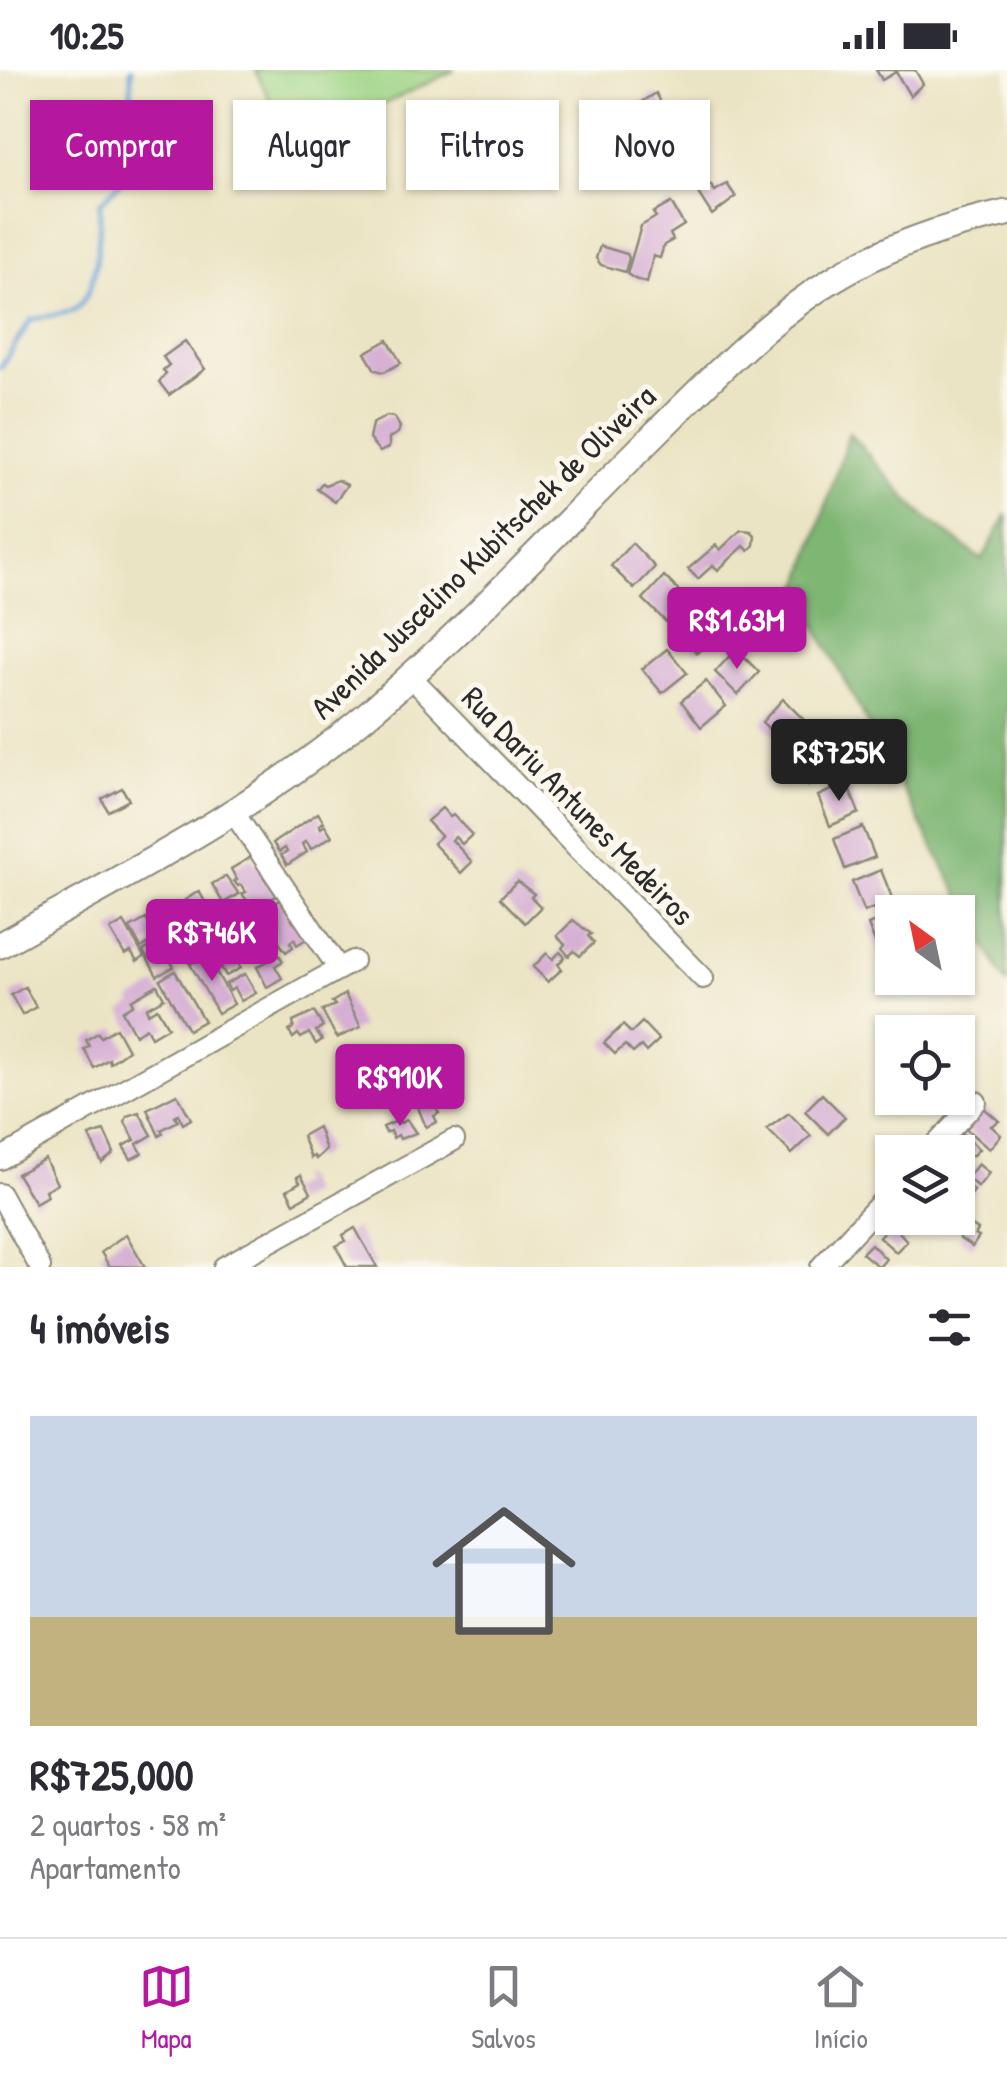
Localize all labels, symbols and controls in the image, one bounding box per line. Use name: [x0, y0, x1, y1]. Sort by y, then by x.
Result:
text: 10:25: [50, 9, 124, 61]
chip: Comprar: [30, 100, 213, 190]
chip: Alugar: [233, 100, 386, 190]
chip: Filtros: [406, 100, 559, 190]
chip: Novo: [579, 100, 710, 190]
street label: Avenida Juscelino Kubitschek de Oliveira: [301, 375, 664, 728]
pin: R$1.63M: [645, 587, 829, 672]
text: R$1.63M: [689, 598, 785, 641]
street label: Rua Dariu Antunes Medeiros: [453, 677, 704, 935]
pin: R$725K: [758, 719, 920, 804]
text: R$725K: [793, 730, 885, 773]
north arrow: [875, 895, 975, 995]
map controls: [875, 895, 975, 1235]
pin: R$746K: [131, 899, 293, 984]
text: R$746K: [168, 910, 256, 953]
button: locate: [875, 1015, 975, 1115]
pin: R$910K: [319, 1044, 481, 1129]
text: R$910K: [357, 1055, 443, 1098]
button: layers: [875, 1135, 975, 1235]
text: 4 imóveis: [30, 1299, 169, 1356]
icon: filters: [922, 1300, 977, 1355]
icon: home: [414, 1481, 594, 1661]
text: R$725,000: [30, 1746, 194, 1803]
text: 2 quartos · 58 m²: [30, 1803, 226, 1846]
text: Apartamento: [30, 1846, 181, 1889]
tab: Mapa: [139, 1959, 194, 2057]
tab: Salvos: [471, 1959, 536, 2057]
tab: Início: [813, 1959, 868, 2057]

